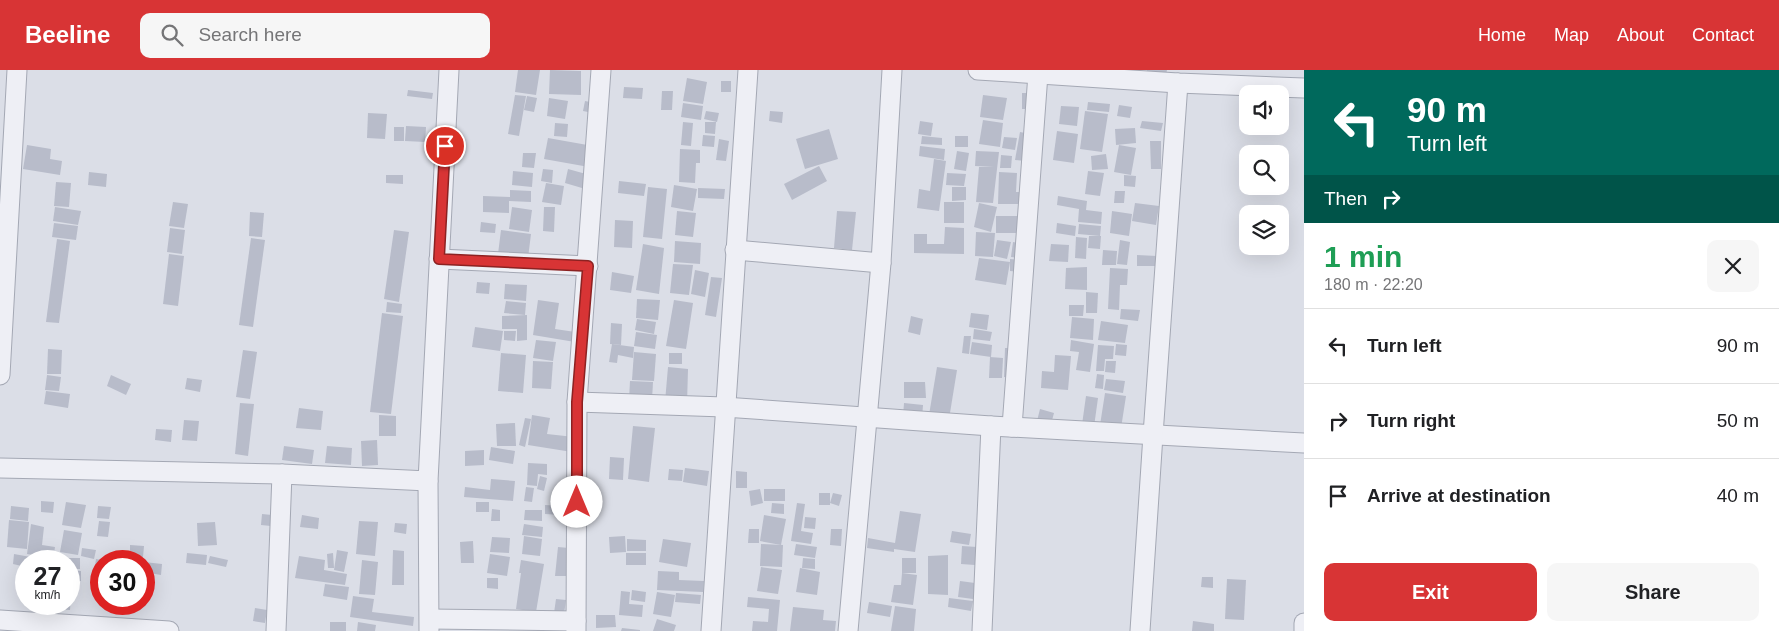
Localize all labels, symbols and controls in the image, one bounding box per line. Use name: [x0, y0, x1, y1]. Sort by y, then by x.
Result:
search box: [140, 13, 490, 58]
text: Beeline: [25, 21, 110, 48]
icon: search: [158, 21, 186, 49]
text: Search here: [198, 24, 302, 45]
text: Home: [1478, 25, 1526, 45]
text: Map: [1554, 25, 1589, 45]
text: About: [1617, 25, 1664, 45]
text: Contact: [1692, 25, 1754, 45]
map controls: [1239, 85, 1289, 255]
button: sound: [1239, 85, 1289, 135]
icon: left: [1324, 90, 1389, 155]
text: 90 m: [1407, 90, 1487, 129]
pin: [424, 125, 466, 167]
text: Turn left: [1407, 131, 1487, 156]
icon: arrive: [431, 132, 459, 160]
button: search: [1239, 145, 1289, 195]
icon: right: [1377, 185, 1405, 213]
text: Then: [1324, 188, 1367, 209]
button: layers: [1239, 205, 1289, 255]
text: 1 min: [1324, 240, 1402, 273]
button: close: [1707, 240, 1759, 292]
text: 180 m · 22:20: [1324, 276, 1423, 293]
icon: left: [1324, 332, 1352, 360]
text: Turn left: [1367, 335, 1442, 356]
text: 90 m: [1717, 335, 1759, 356]
icon: right: [1324, 407, 1352, 435]
text: Turn right: [1367, 410, 1455, 431]
text: 50 m: [1717, 410, 1759, 431]
position arrow: [550, 475, 602, 527]
icon: arrive: [1324, 482, 1352, 510]
text: Arrive at destination: [1367, 485, 1551, 506]
text: 40 m: [1717, 485, 1759, 506]
speed limit sign: 30: [90, 550, 155, 615]
text: 27: [34, 562, 61, 590]
button: Exit: [1324, 563, 1537, 621]
button: Share: [1547, 563, 1759, 621]
text: km/h: [34, 588, 61, 602]

